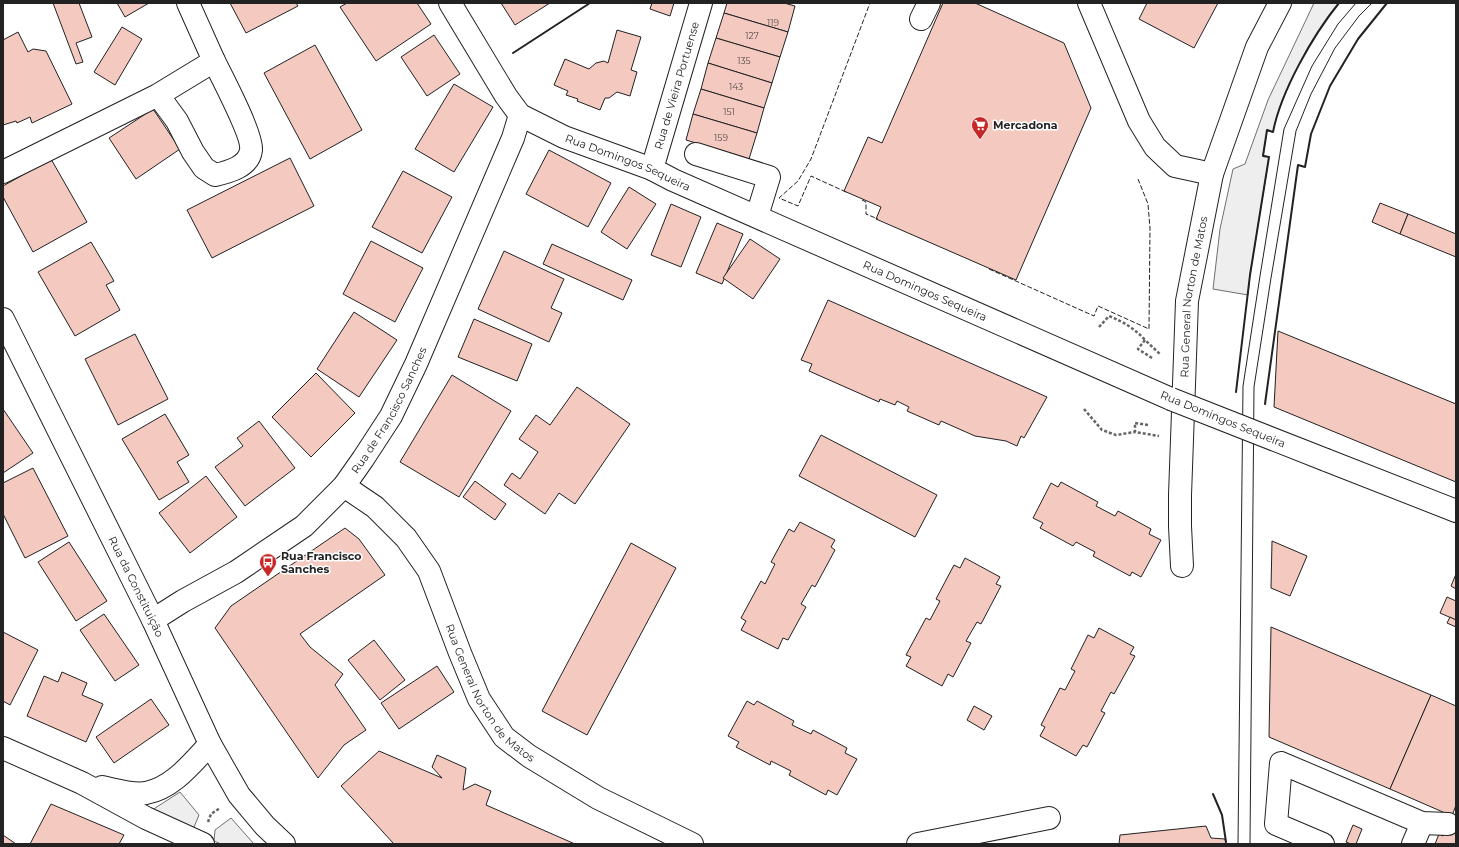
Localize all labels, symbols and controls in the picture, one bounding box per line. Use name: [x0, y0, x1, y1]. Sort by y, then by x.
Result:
house number: 119: [767, 17, 780, 28]
street label: Rua de Vieira Portuense: [651, 20, 702, 151]
house number: 127: [745, 30, 759, 41]
house number: 135: [737, 55, 751, 66]
house number: 143: [729, 81, 743, 92]
house number: 151: [723, 106, 735, 117]
supermarket icon: Mercadona: [970, 115, 990, 140]
place label: Mercadona: [993, 118, 1058, 132]
street label: Rua Domingos Sequeira: [563, 131, 693, 194]
house number: 159: [714, 132, 728, 143]
street label: Rua General Norton de Matos: [1177, 214, 1211, 378]
street label: Rua Domingos Sequeira: [861, 257, 989, 324]
street label: Rua de Francisco Sanches: [348, 344, 430, 476]
street label: Rua Domingos Sequeira: [1158, 387, 1288, 451]
street label: Rua da Constituição: [105, 534, 167, 639]
place label: Rua Francisco Sanches: [281, 549, 361, 576]
bus stop icon: Rua Francisco Sanches: [258, 552, 278, 577]
street label: Rua General Norton de Matos: [443, 622, 538, 765]

